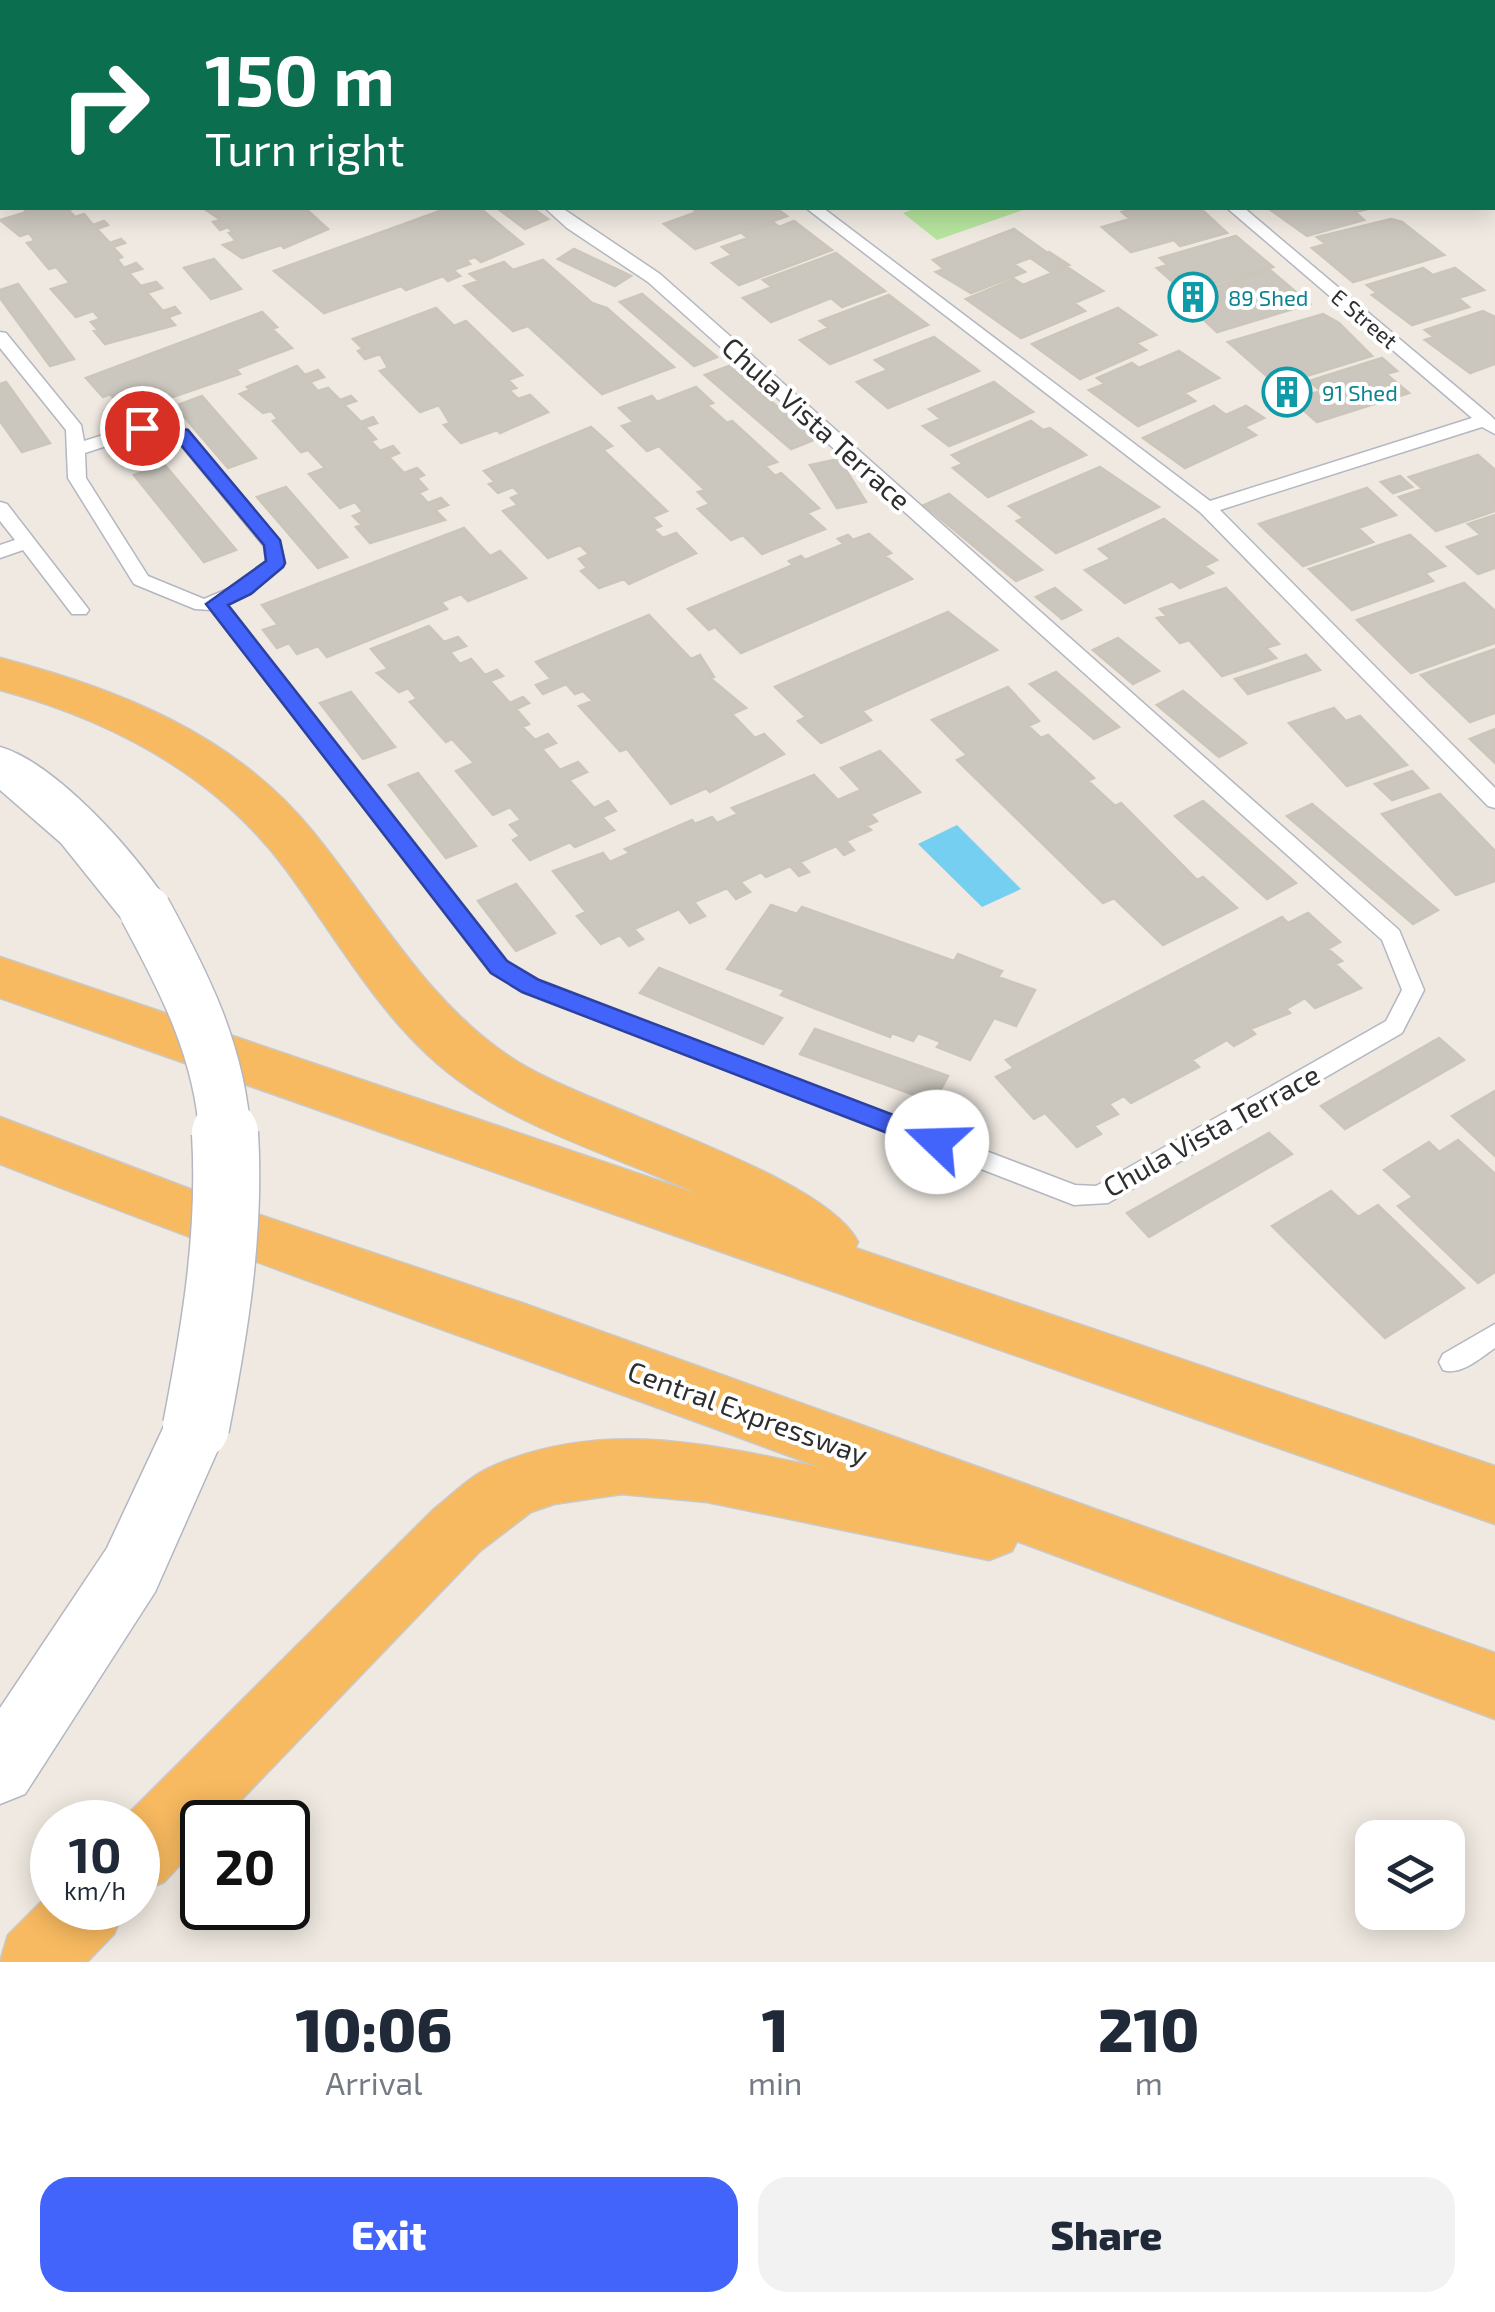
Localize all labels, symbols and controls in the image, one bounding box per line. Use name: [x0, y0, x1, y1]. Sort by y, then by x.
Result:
text: 150 m: [205, 36, 395, 120]
icon: right: [40, 40, 170, 170]
text: Turn right: [205, 121, 405, 175]
building icon: 89 Shed: [1167, 271, 1219, 323]
street label: E Street: [1327, 283, 1403, 353]
place label: 89 Shed: [1228, 284, 1308, 310]
street label: Chula Vista Terrace: [716, 329, 918, 517]
building icon: 91 Shed: [1261, 366, 1313, 418]
place label: 91 Shed: [1322, 379, 1398, 405]
pin: [100, 386, 185, 471]
icon: arrive: [115, 401, 170, 456]
street label: Chula Vista Terrace: [1097, 1057, 1325, 1203]
position arrow: [885, 1090, 989, 1194]
street label: Central Expressway: [623, 1353, 873, 1471]
speed limit sign: 20: [180, 1800, 310, 1930]
map controls: [1355, 1820, 1465, 1930]
button: layers: [1355, 1820, 1465, 1930]
text: 10: [68, 1823, 122, 1883]
text: km/h: [64, 1875, 126, 1905]
text: 10:06: [296, 1992, 452, 2064]
text: 1: [762, 1992, 789, 2064]
text: 210: [1098, 1992, 1199, 2064]
text: Arrival: [325, 2063, 423, 2101]
text: min: [748, 2063, 802, 2101]
text: m: [1135, 2063, 1163, 2101]
button: Exit: [40, 2177, 738, 2292]
button: Share: [758, 2177, 1455, 2292]

